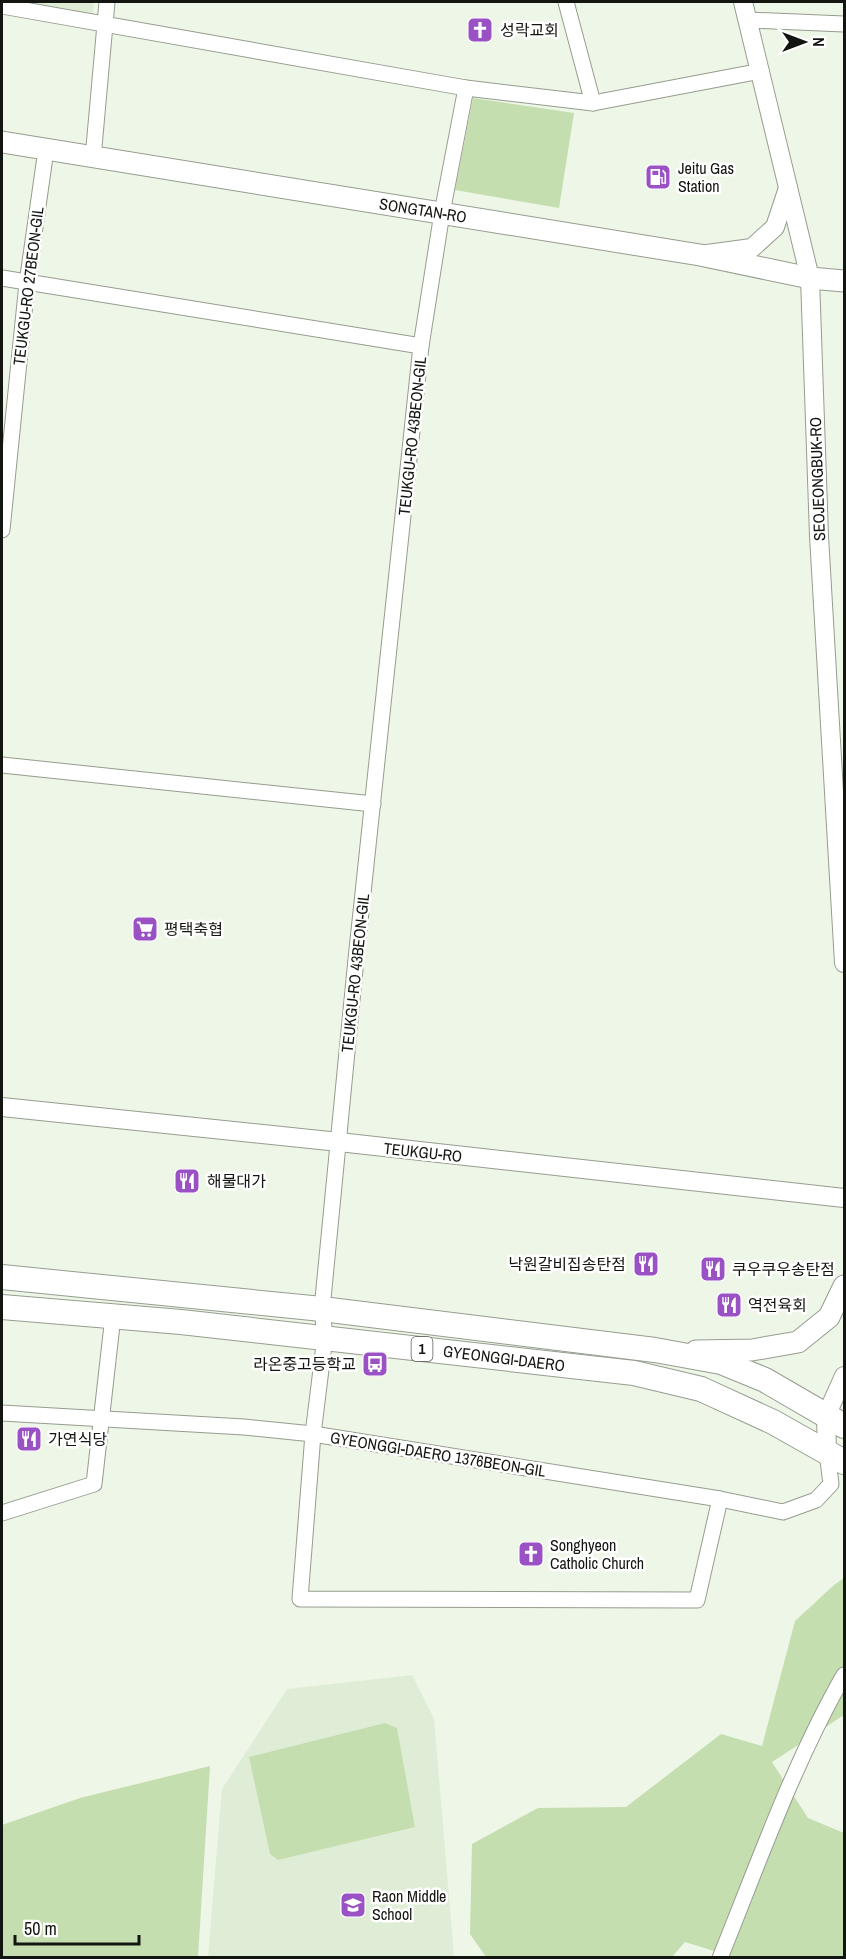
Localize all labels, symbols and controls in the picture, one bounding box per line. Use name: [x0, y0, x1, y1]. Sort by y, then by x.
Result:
north arrow: [774, 12, 834, 72]
church icon: 성락교회: [465, 15, 495, 45]
place label: 성락교회: [500, 19, 559, 41]
text: N: [808, 37, 830, 47]
place label: Jeitu Gas Station: [678, 157, 734, 197]
fuel station icon: Jeitu Gas Station: [643, 162, 673, 192]
street label: SONGTAN-RO: [378, 192, 468, 228]
street label: TEUKGU-RO 27BEON-GIL: [7, 205, 49, 367]
street label: TEUKGU-RO 43BEON-GIL: [393, 355, 431, 517]
street label: SEOJEONGBUK-RO: [804, 417, 830, 541]
street label: TEUKGU-RO 43BEON-GIL: [336, 892, 374, 1054]
supermarket icon: 평택축협: [130, 914, 160, 944]
place label: 평택축협: [164, 918, 223, 940]
street label: TEUKGU-RO: [383, 1137, 463, 1167]
restaurant icon: 해물대가: [172, 1166, 202, 1196]
place label: 해물대가: [207, 1170, 266, 1192]
restaurant icon: 낙원갈비집송탄점: [631, 1249, 661, 1279]
place label: 낙원갈비집송탄점: [508, 1253, 626, 1275]
restaurant icon: 쿠우쿠우송탄점: [698, 1254, 728, 1284]
place label: 쿠우쿠우송탄점: [732, 1258, 835, 1280]
restaurant icon: 역전육회: [714, 1290, 744, 1320]
place label: 역전육회: [748, 1294, 807, 1316]
road number: 1: [412, 1337, 432, 1361]
street label: GYEONGGI-DAERO: [442, 1340, 566, 1376]
bus stop icon: 라온중고등학교: [360, 1349, 390, 1379]
place label: 라온중고등학교: [253, 1353, 356, 1375]
restaurant icon: 가연식당: [14, 1424, 44, 1454]
street label: GYEONGGI-DAERO 1376BEON-GIL: [329, 1426, 548, 1482]
place label: 가연식당: [48, 1428, 107, 1450]
place label: Songhyeon Catholic Church: [550, 1534, 644, 1574]
church icon: Songhyeon Catholic Church: [516, 1539, 546, 1569]
place label: Raon Middle School: [372, 1885, 446, 1925]
school or university icon: Raon Middle School: [338, 1890, 368, 1920]
scale bar: [15, 1908, 140, 1946]
text: 50 m: [24, 1916, 57, 1941]

